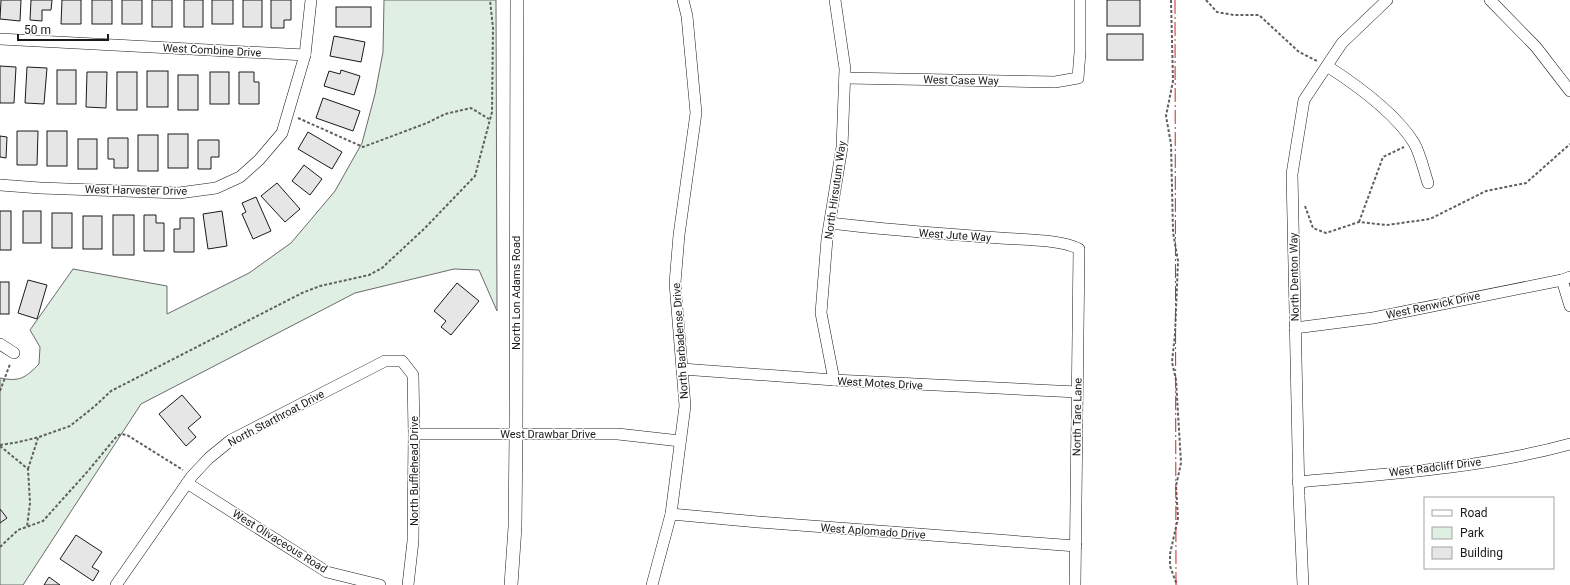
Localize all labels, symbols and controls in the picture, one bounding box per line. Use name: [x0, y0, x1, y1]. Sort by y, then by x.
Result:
scale bar: [18, 16, 108, 42]
text: 50 m: [24, 23, 51, 37]
street label: West Combine Drive: [162, 41, 262, 60]
street label: West Case Way: [923, 73, 1000, 88]
street label: North Hirsutum Way: [822, 139, 849, 240]
street label: West Harvester Drive: [85, 183, 187, 198]
street label: West Jute Way: [918, 226, 992, 245]
street label: North Denton Way: [1287, 232, 1302, 322]
street label: North Lon Adams Road: [510, 236, 523, 350]
street label: North Barbadense Drive: [670, 282, 691, 399]
street label: West Renwick Drive: [1385, 289, 1481, 322]
street label: West Motes Drive: [837, 375, 923, 392]
street label: North Tare Lane: [1070, 378, 1085, 456]
street label: North Starthroat Drive: [226, 387, 327, 449]
street label: North Bufflehead Drive: [408, 416, 421, 526]
street label: West Drawbar Drive: [500, 428, 596, 441]
street label: West Radcliff Drive: [1388, 455, 1482, 480]
legend: [1424, 497, 1554, 569]
text: Road: [1460, 506, 1488, 520]
street label: West Olivaceous Road: [230, 507, 329, 576]
street label: West Aplomado Drive: [820, 521, 926, 542]
text: Park: [1460, 526, 1485, 540]
text: Building: [1460, 546, 1503, 560]

